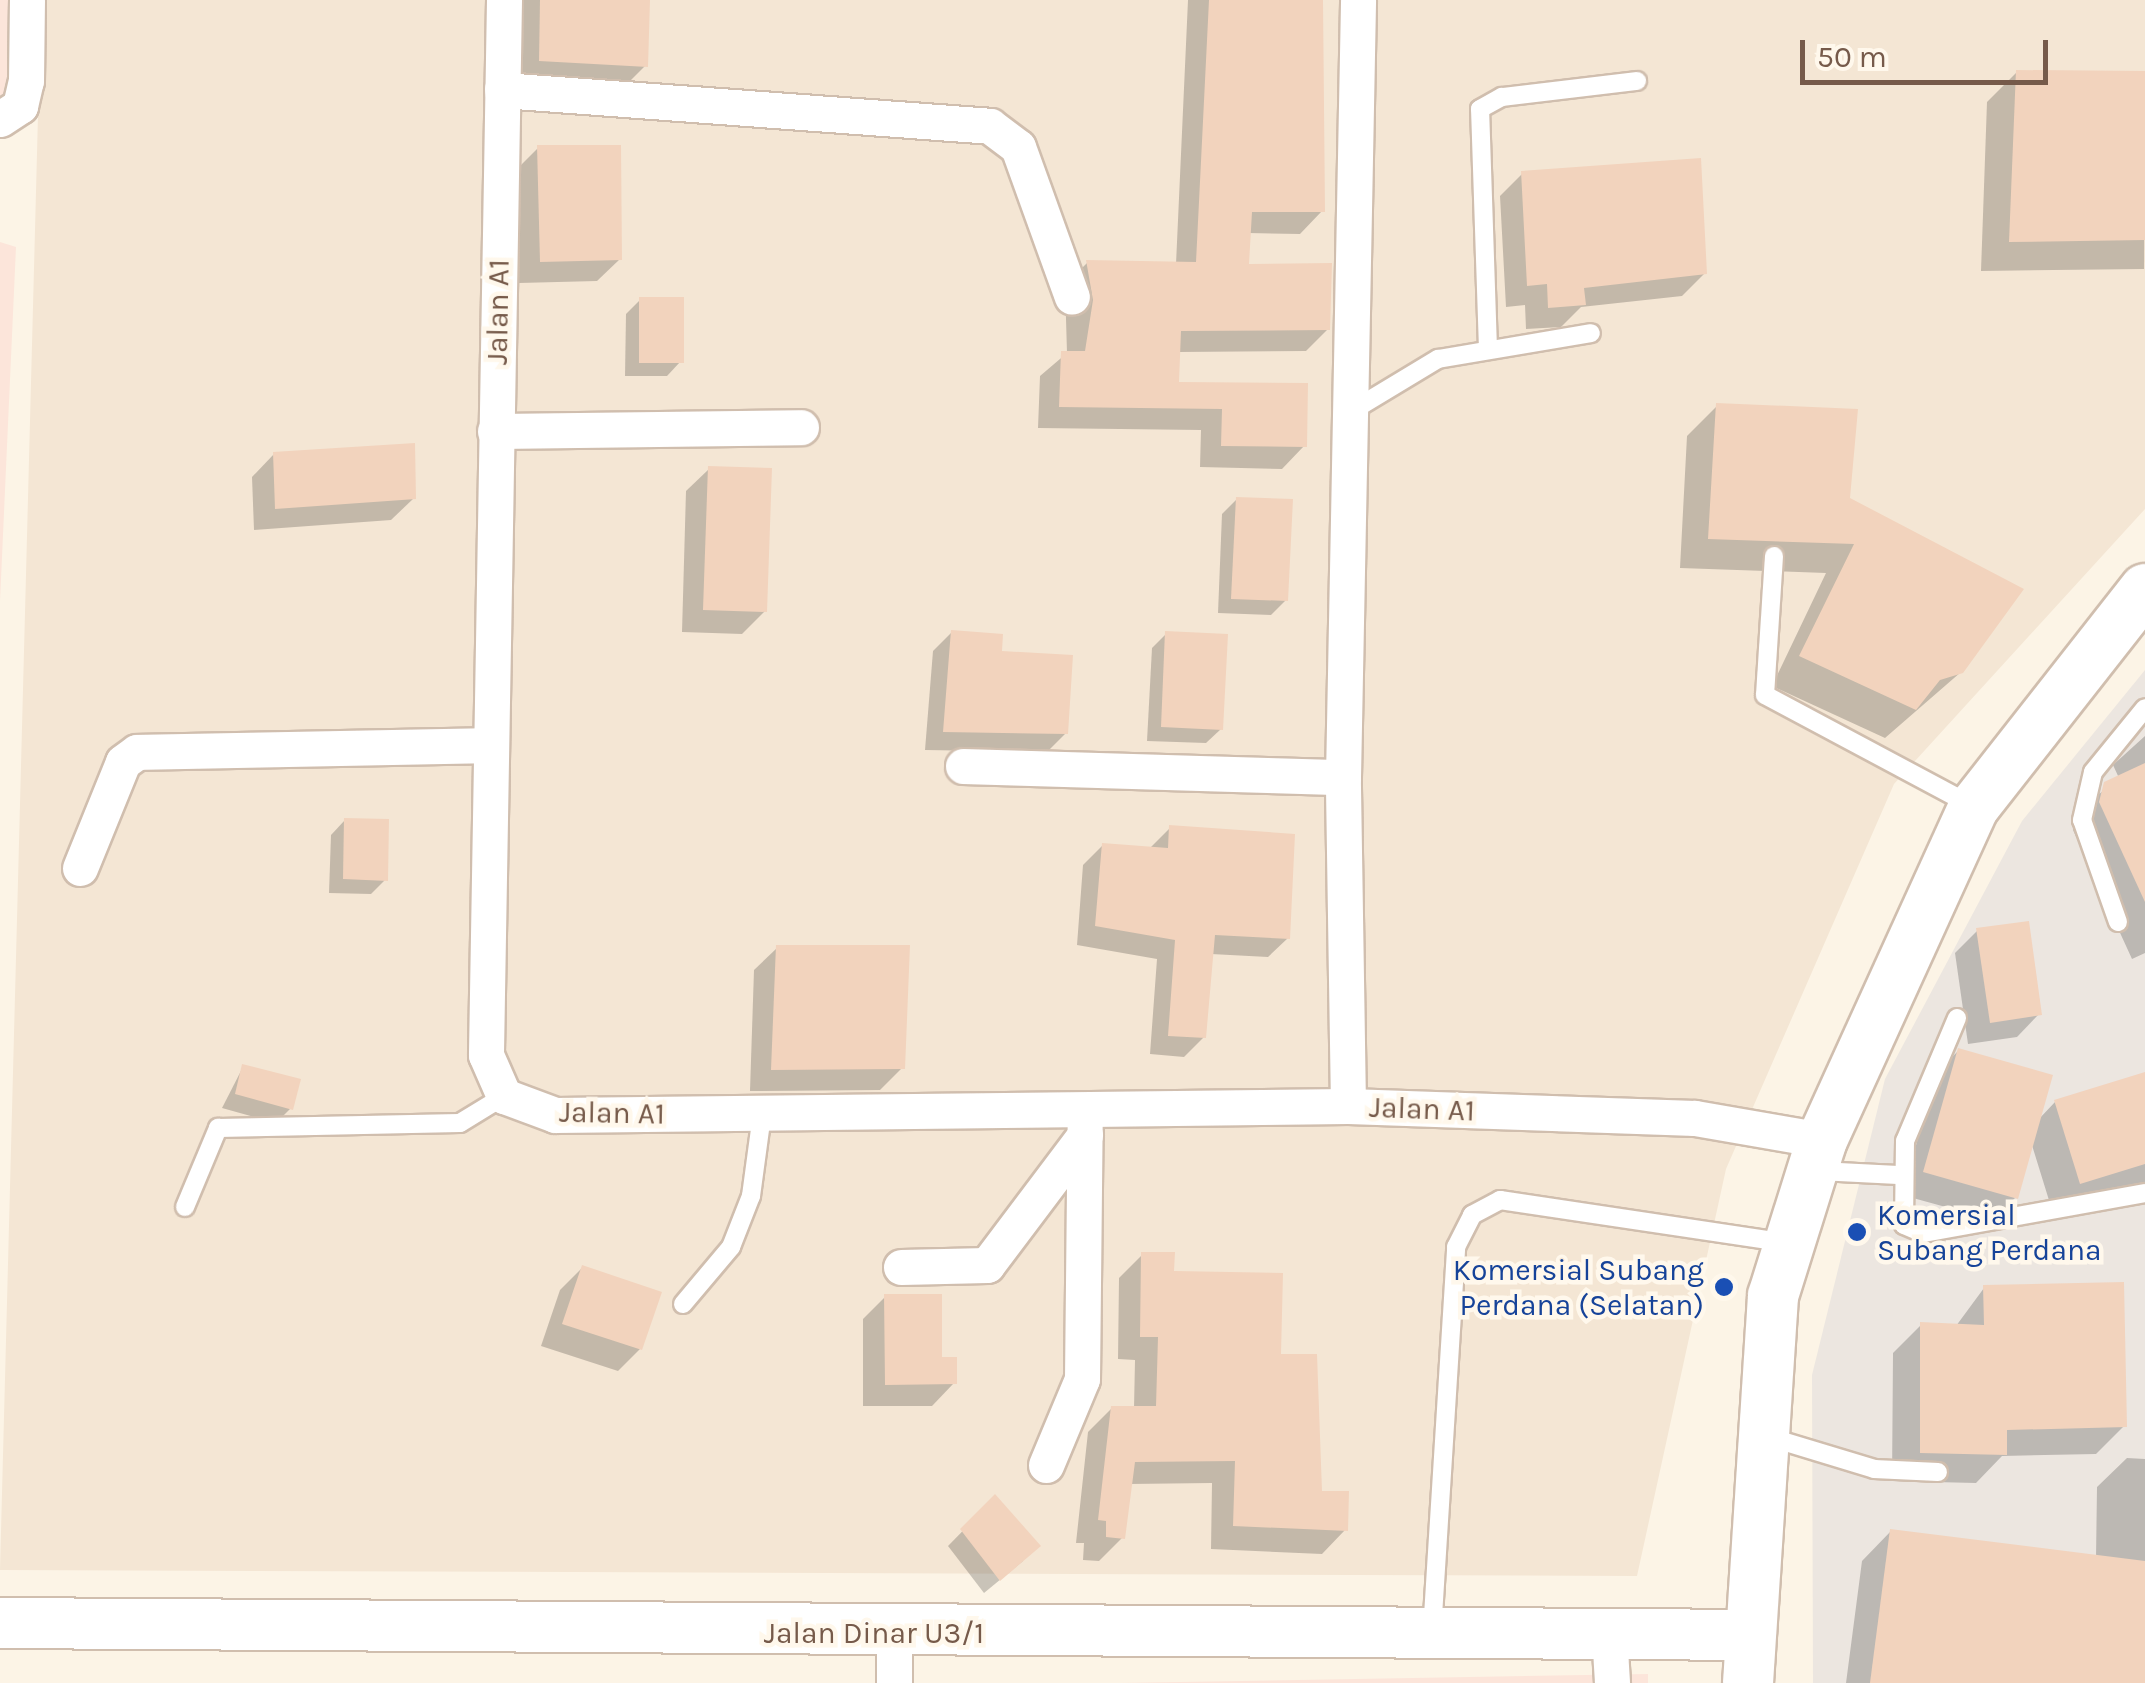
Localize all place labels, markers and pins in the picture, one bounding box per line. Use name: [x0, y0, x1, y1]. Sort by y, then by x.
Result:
place label: Komersial Subang Perdana: [1877, 1197, 2102, 1268]
marker: Komersial Subang Perdana: [1846, 1221, 1868, 1243]
place label: Komersial Subang Perdana (Selatan): [1453, 1252, 1704, 1322]
marker: Komersial Subang Perdana (Selatan): [1713, 1276, 1735, 1298]

